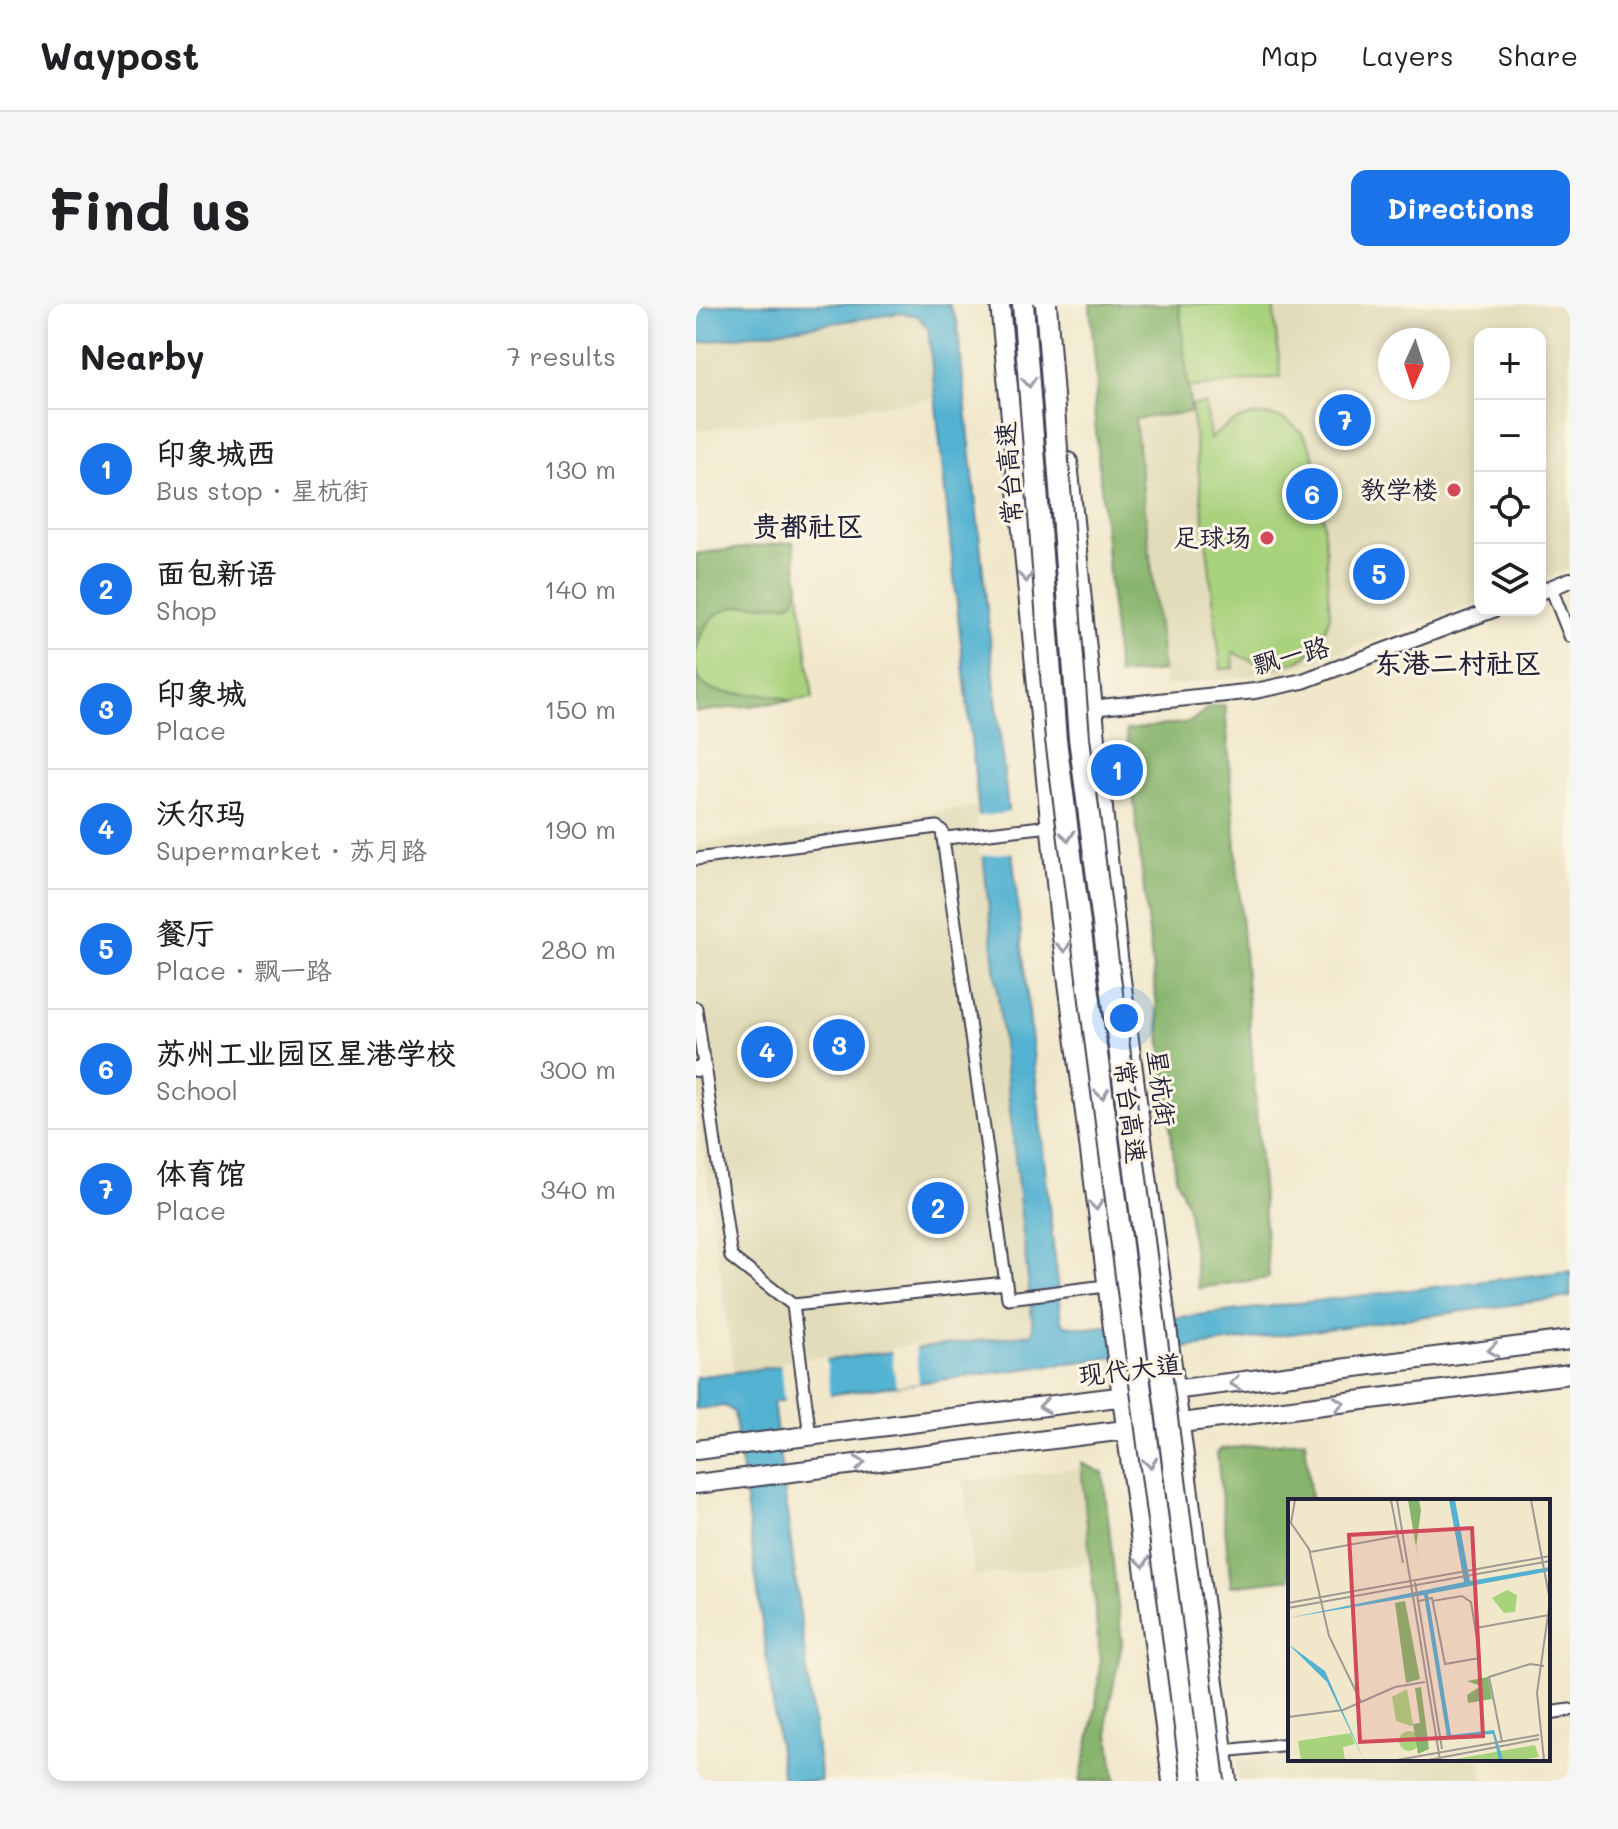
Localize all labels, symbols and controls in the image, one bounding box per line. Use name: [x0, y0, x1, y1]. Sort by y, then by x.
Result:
text: Waypost: [40, 30, 199, 80]
text: Map: [1261, 37, 1318, 73]
text: Layers: [1362, 37, 1454, 73]
text: Share: [1498, 37, 1578, 73]
button: Directions: [1351, 170, 1570, 246]
text: Find us: [48, 172, 251, 245]
north arrow: [1378, 328, 1450, 400]
map controls: [1474, 328, 1546, 616]
button: +: [1474, 328, 1546, 400]
text: Nearby: [80, 334, 205, 379]
text: 7 results: [507, 339, 616, 373]
one-way arrow: [1020, 376, 1037, 389]
pin: 7: [1319, 390, 1371, 450]
button: −: [1474, 400, 1546, 472]
street label: 常台高速: [987, 420, 1029, 526]
text: 印象城西: [156, 432, 276, 472]
text: 1: [100, 452, 112, 486]
text: 130 m: [544, 452, 616, 486]
pin: 6: [1286, 464, 1338, 524]
place label: 教学楼: [1360, 472, 1438, 506]
button: locate: [1474, 472, 1546, 544]
text: Bus stop · 星杭街: [156, 473, 369, 507]
marker: 教学楼: [1445, 481, 1463, 499]
district label: 贵都社区: [752, 507, 864, 543]
place label: 足球场: [1173, 520, 1251, 554]
marker: 足球场: [1258, 529, 1276, 547]
pin: 5: [1353, 544, 1405, 604]
button: layers: [1474, 544, 1546, 616]
text: 面包新语: [156, 552, 276, 592]
one-way arrow: [1017, 571, 1034, 584]
text: 2: [99, 572, 113, 606]
text: 140 m: [544, 572, 616, 606]
text: Shop: [156, 593, 217, 627]
street label: 飘一路: [1249, 629, 1333, 682]
district label: 东港二村社区: [1374, 644, 1542, 680]
text: 印象城: [156, 672, 246, 712]
text: 3: [98, 692, 114, 726]
text: 150 m: [544, 692, 616, 726]
text: Place: [156, 713, 226, 747]
pin: 1: [1091, 740, 1143, 800]
text: 沃尔玛: [156, 792, 246, 832]
text: 4: [98, 812, 114, 846]
text: 190 m: [544, 812, 616, 846]
one-way arrow: [1059, 829, 1076, 843]
text: Supermarket · 苏月路: [156, 833, 427, 867]
text: 餐厅: [156, 912, 216, 952]
text: 5: [98, 932, 114, 966]
text: 280 m: [541, 932, 616, 966]
one-way arrow: [1055, 941, 1072, 954]
text: Place · 飘一路: [156, 953, 332, 987]
your location: [1104, 998, 1144, 1038]
pin: 3: [813, 1015, 865, 1075]
pin: 4: [741, 1022, 793, 1082]
text: 苏州工业园区星港学校: [156, 1032, 456, 1072]
street label: 星杭街: [1140, 1047, 1184, 1129]
text: 6: [98, 1052, 114, 1086]
text: 300 m: [540, 1052, 616, 1086]
street label: 常台高速: [1108, 1058, 1154, 1166]
text: School: [156, 1073, 238, 1107]
one-way arrow: [1093, 1087, 1110, 1101]
text: 体育馆: [156, 1152, 246, 1192]
text: 7: [99, 1172, 113, 1206]
text: 340 m: [540, 1172, 616, 1206]
pin: 2: [912, 1178, 964, 1238]
text: Place: [156, 1193, 226, 1227]
one-way arrow: [1087, 1198, 1104, 1212]
one-way arrow: [1486, 1341, 1500, 1358]
street label: 现代大道: [1076, 1346, 1184, 1392]
one-way arrow: [1228, 1375, 1241, 1392]
one-way arrow: [1333, 1395, 1346, 1412]
one-way arrow: [1037, 1398, 1050, 1415]
one-way arrow: [854, 1455, 867, 1472]
one-way arrow: [1141, 1456, 1158, 1470]
inset map: [1288, 1499, 1550, 1761]
one-way arrow: [1134, 1556, 1151, 1569]

